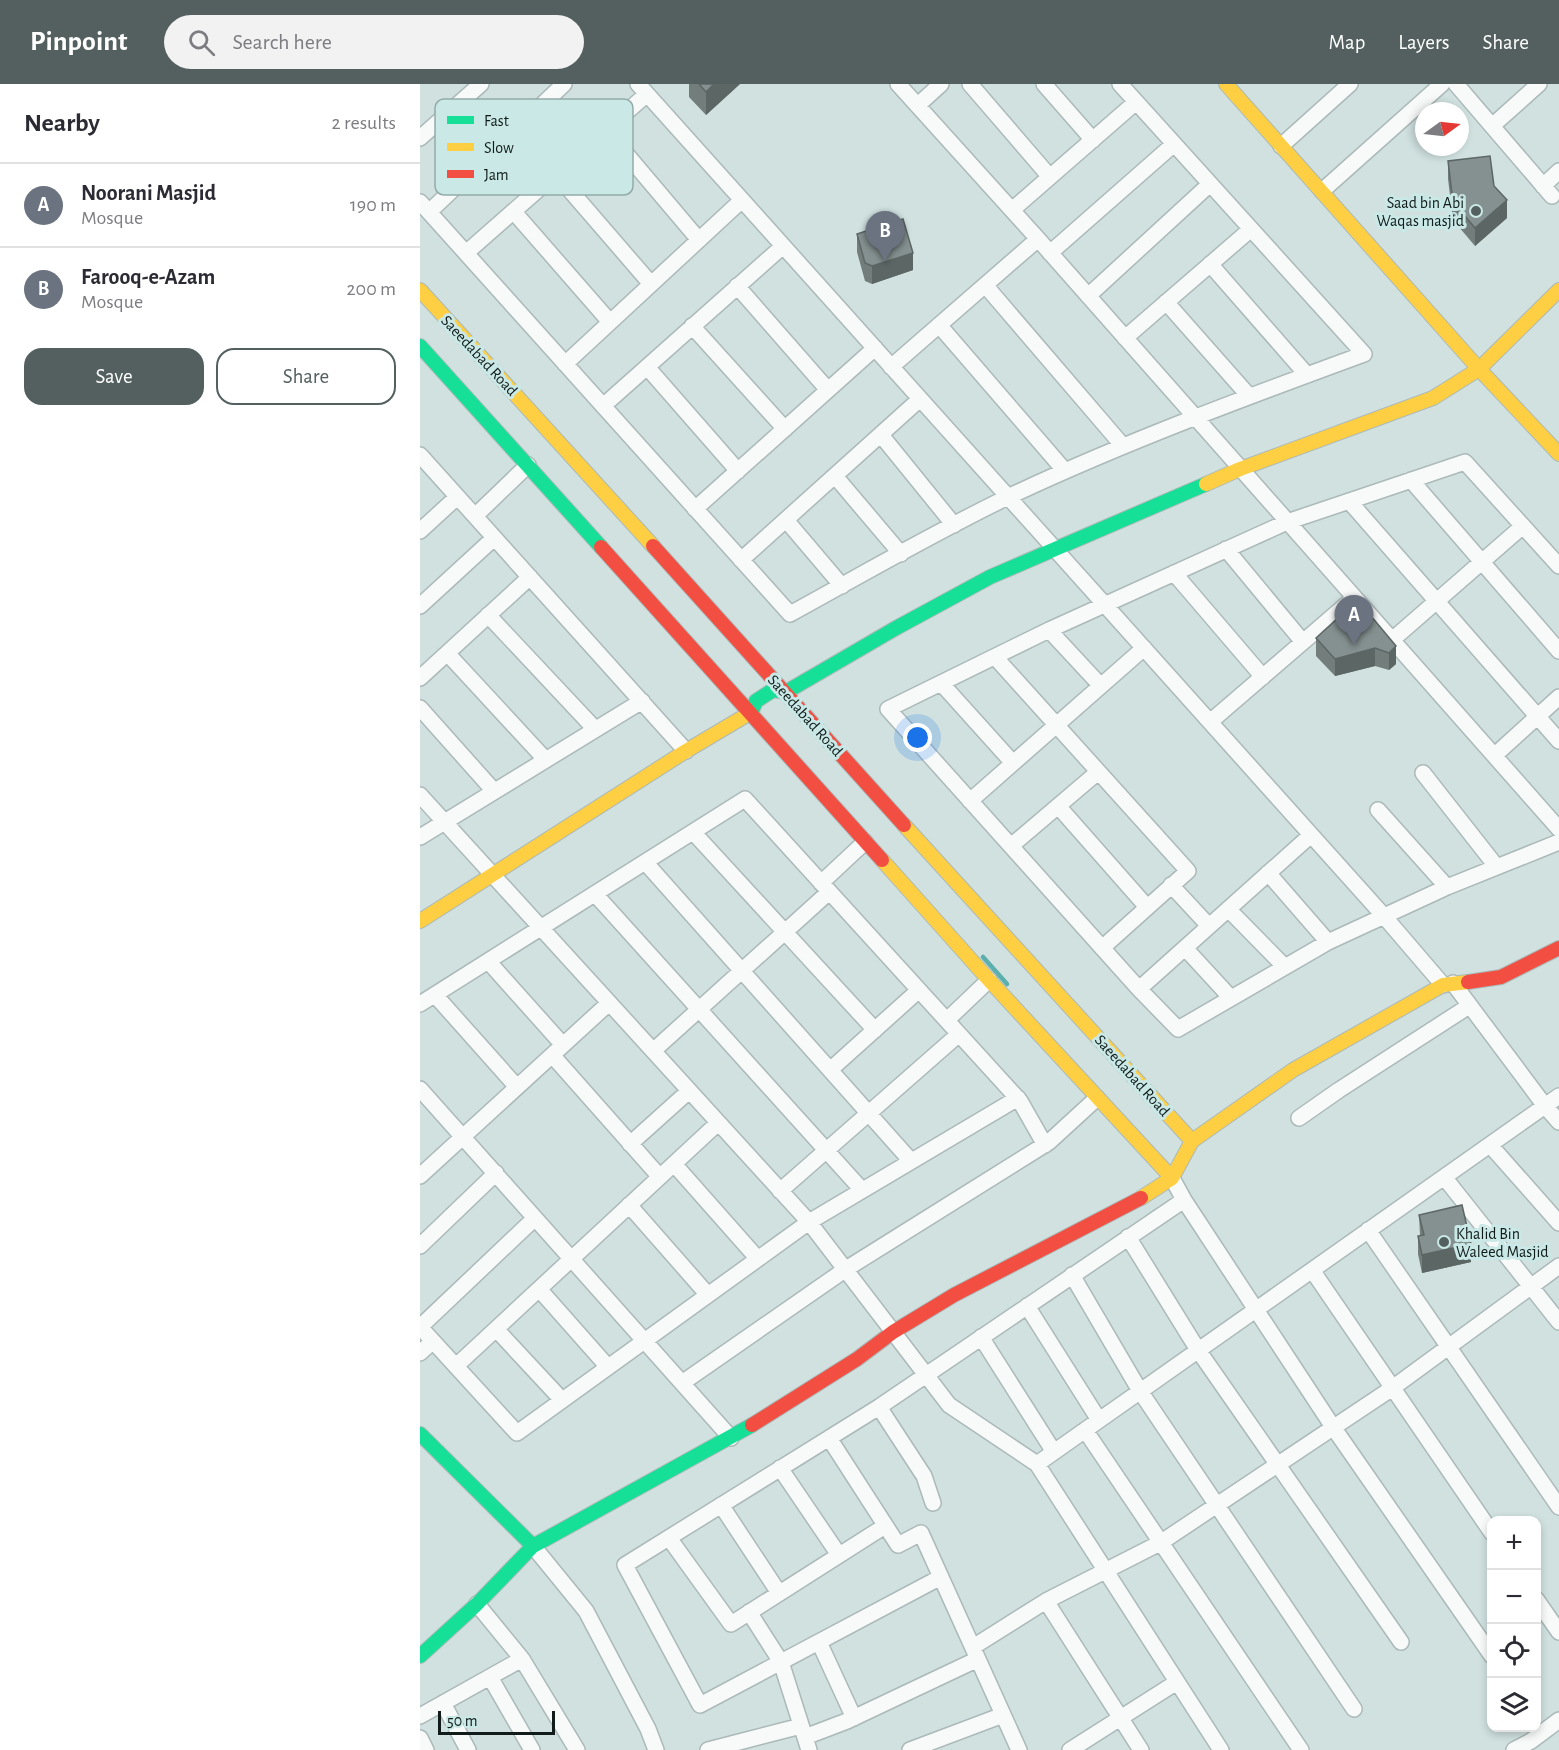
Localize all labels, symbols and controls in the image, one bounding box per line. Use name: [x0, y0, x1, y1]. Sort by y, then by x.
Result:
search box: [164, 15, 584, 69]
icon: search: [185, 26, 218, 59]
text: Pinpoint: [30, 28, 128, 56]
text: Search here: [233, 31, 332, 53]
text: Map: [1329, 32, 1365, 53]
text: Layers: [1398, 32, 1449, 53]
text: Share: [1482, 32, 1529, 53]
legend: [435, 99, 633, 195]
north arrow: [1415, 102, 1469, 156]
text: Nearby: [24, 110, 100, 136]
text: 2 results: [332, 113, 396, 133]
text: Fast: [484, 113, 509, 129]
text: Slow: [484, 140, 514, 156]
text: Jam: [484, 167, 509, 183]
text: Noorani Masjid: [81, 182, 216, 204]
text: A: [38, 195, 50, 215]
text: 190 m: [350, 195, 396, 215]
place label: Saad bin Abi Waqas masjid: [1377, 195, 1464, 230]
marker: Saad bin Abi Waqas masjid: [1469, 204, 1483, 218]
text: Mosque: [81, 208, 143, 228]
pin: B: [866, 212, 904, 261]
text: Farooq-e-Azam: [81, 266, 215, 288]
text: B: [38, 279, 49, 299]
text: 200 m: [346, 279, 396, 299]
text: Mosque: [81, 292, 143, 312]
street label: Saeedabad Road: [438, 312, 520, 399]
button: Save: [24, 348, 204, 405]
button: Share: [216, 348, 396, 405]
pin: A: [1334, 596, 1374, 645]
street label: Saeedabad Road: [765, 672, 846, 759]
your location: [903, 723, 932, 752]
street label: Saeedabad Road: [1092, 1032, 1173, 1119]
place label: Khalid Bin Waleed Masjid: [1456, 1226, 1549, 1261]
marker: Khalid Bin Waleed Masjid: [1437, 1235, 1451, 1249]
map controls: [1487, 1516, 1541, 1732]
button: +: [1487, 1516, 1541, 1570]
button: −: [1487, 1570, 1541, 1624]
button: locate: [1487, 1624, 1541, 1678]
button: layers: [1487, 1678, 1541, 1732]
scale bar: [438, 1708, 555, 1736]
text: 50 m: [447, 1713, 478, 1729]

